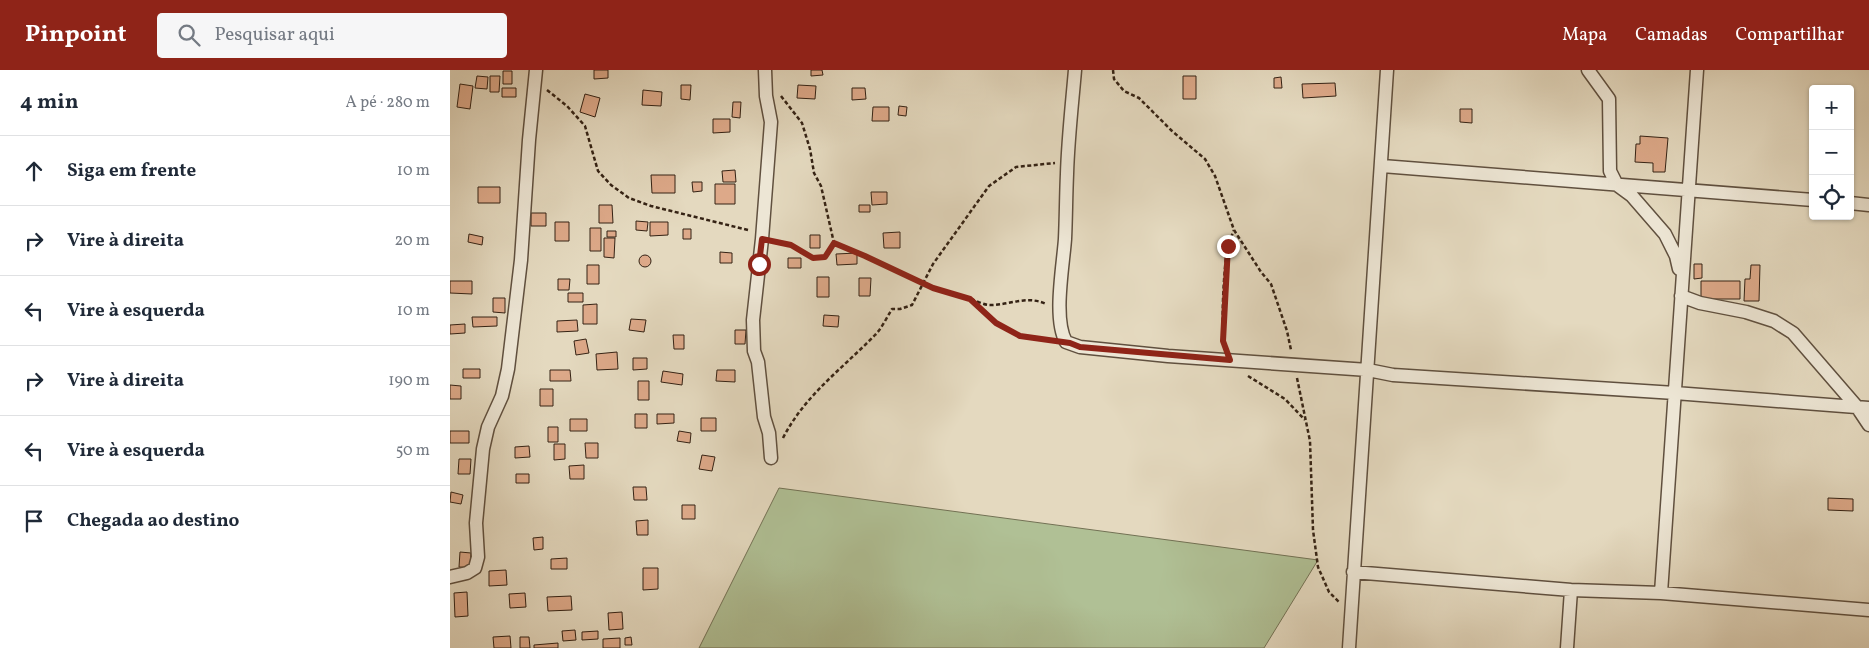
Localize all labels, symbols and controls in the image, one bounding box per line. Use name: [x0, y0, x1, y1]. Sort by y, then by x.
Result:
search box: [157, 13, 507, 58]
text: Pinpoint: [25, 18, 127, 52]
icon: search: [175, 21, 203, 49]
text: Pesquisar aqui: [215, 22, 335, 48]
text: Mapa: [1562, 23, 1607, 48]
text: Camadas: [1635, 23, 1708, 48]
text: Compartilhar: [1736, 23, 1844, 48]
map controls: [1809, 85, 1854, 220]
button: +: [1809, 85, 1854, 130]
text: 4 min: [20, 88, 79, 117]
text: A pé · 280 m: [346, 92, 430, 114]
button: −: [1809, 130, 1854, 175]
icon: ahead: [20, 157, 48, 185]
text: Siga em frente: [67, 158, 196, 184]
text: 10 m: [397, 160, 430, 182]
button: locate: [1809, 175, 1854, 220]
icon: right: [20, 227, 48, 255]
text: Vire à direita: [67, 228, 184, 254]
text: 20 m: [395, 230, 430, 252]
route end: [1217, 235, 1240, 258]
route start: [748, 253, 771, 276]
icon: left: [20, 297, 48, 325]
text: Vire à esquerda: [67, 298, 205, 324]
text: 10 m: [397, 300, 430, 322]
icon: right: [20, 367, 48, 395]
text: Vire à direita: [67, 368, 184, 394]
text: 190 m: [388, 370, 430, 392]
icon: left: [20, 437, 48, 465]
text: Vire à esquerda: [67, 438, 205, 464]
text: 50 m: [396, 440, 430, 462]
icon: arrive: [20, 507, 48, 535]
text: Chegada ao destino: [67, 508, 239, 534]

